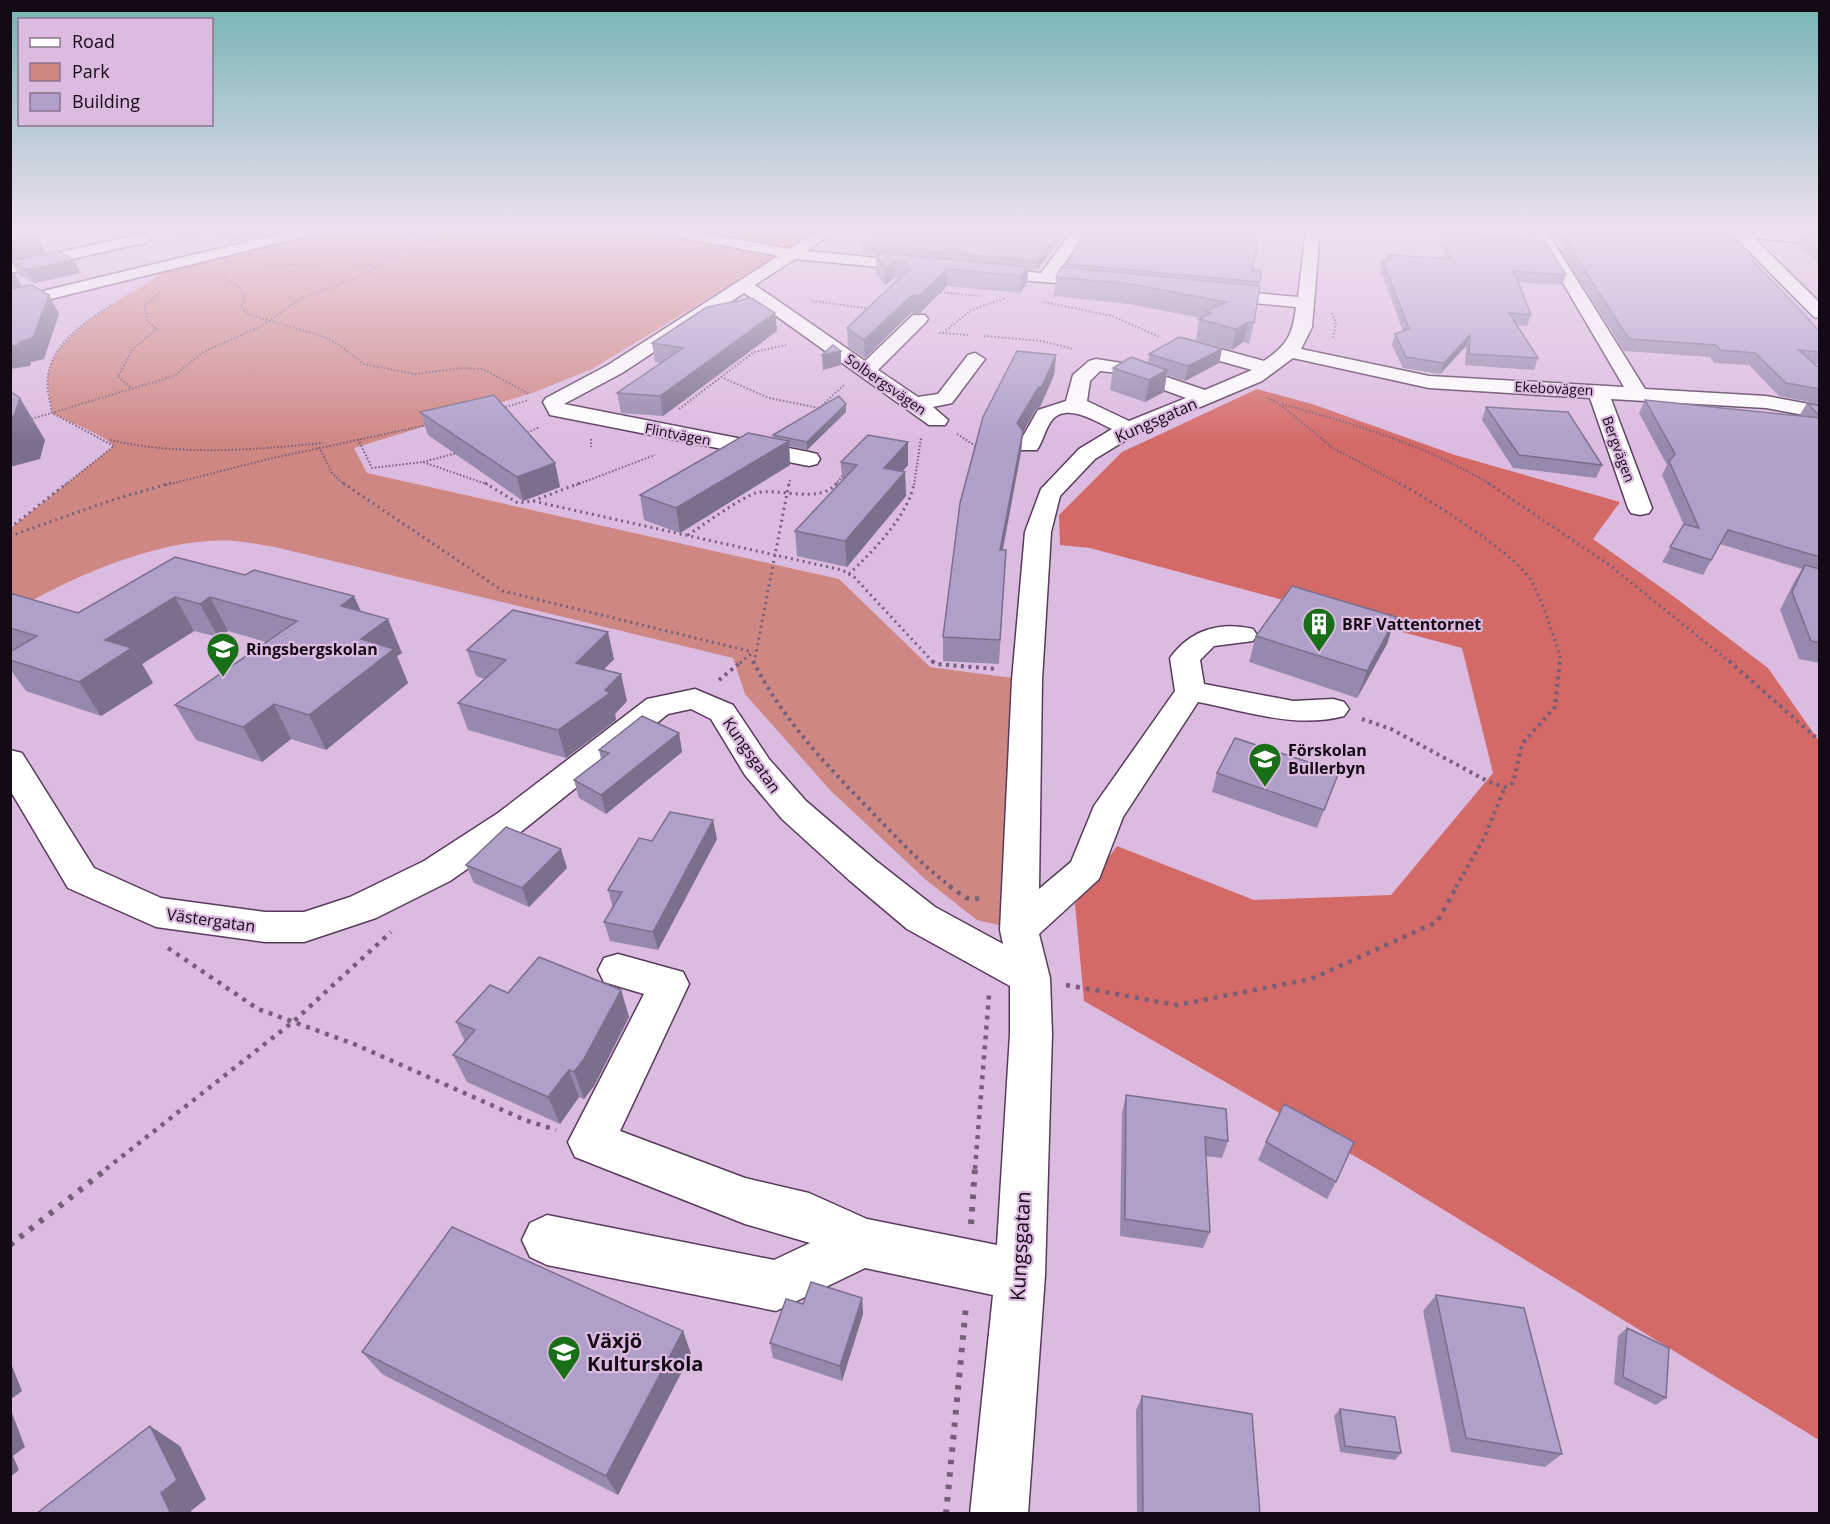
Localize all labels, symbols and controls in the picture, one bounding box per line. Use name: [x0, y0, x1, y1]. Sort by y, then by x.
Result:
legend: [18, 18, 213, 126]
text: Road: [72, 29, 115, 53]
text: Park: [72, 59, 110, 83]
text: Building: [72, 89, 140, 113]
street label: Solbergsvägen: [842, 349, 930, 419]
street label: Ekebovägen: [1514, 376, 1594, 400]
street label: Kungsgatan: [1111, 392, 1201, 448]
street label: Bergvägen: [1598, 413, 1640, 485]
street label: Flintvägen: [643, 418, 713, 450]
building icon: BRF Vattentornet: [1301, 606, 1337, 653]
place label: BRF Vattentornet: [1342, 613, 1481, 635]
school or university icon: Ringsbergskolan: [205, 631, 241, 678]
place label: Ringsbergskolan: [246, 638, 378, 660]
street label: Kungsgatan: [718, 713, 786, 797]
place label: Förskolan Bullerbyn: [1288, 739, 1367, 779]
school or university icon: Förskolan Bullerbyn: [1247, 741, 1283, 788]
street label: Västergatan: [165, 903, 257, 937]
street label: Kungsgatan: [1004, 1191, 1036, 1301]
place label: Växjö Kulturskola: [587, 1327, 703, 1377]
school or university icon: Växjö Kulturskola: [546, 1334, 582, 1381]

